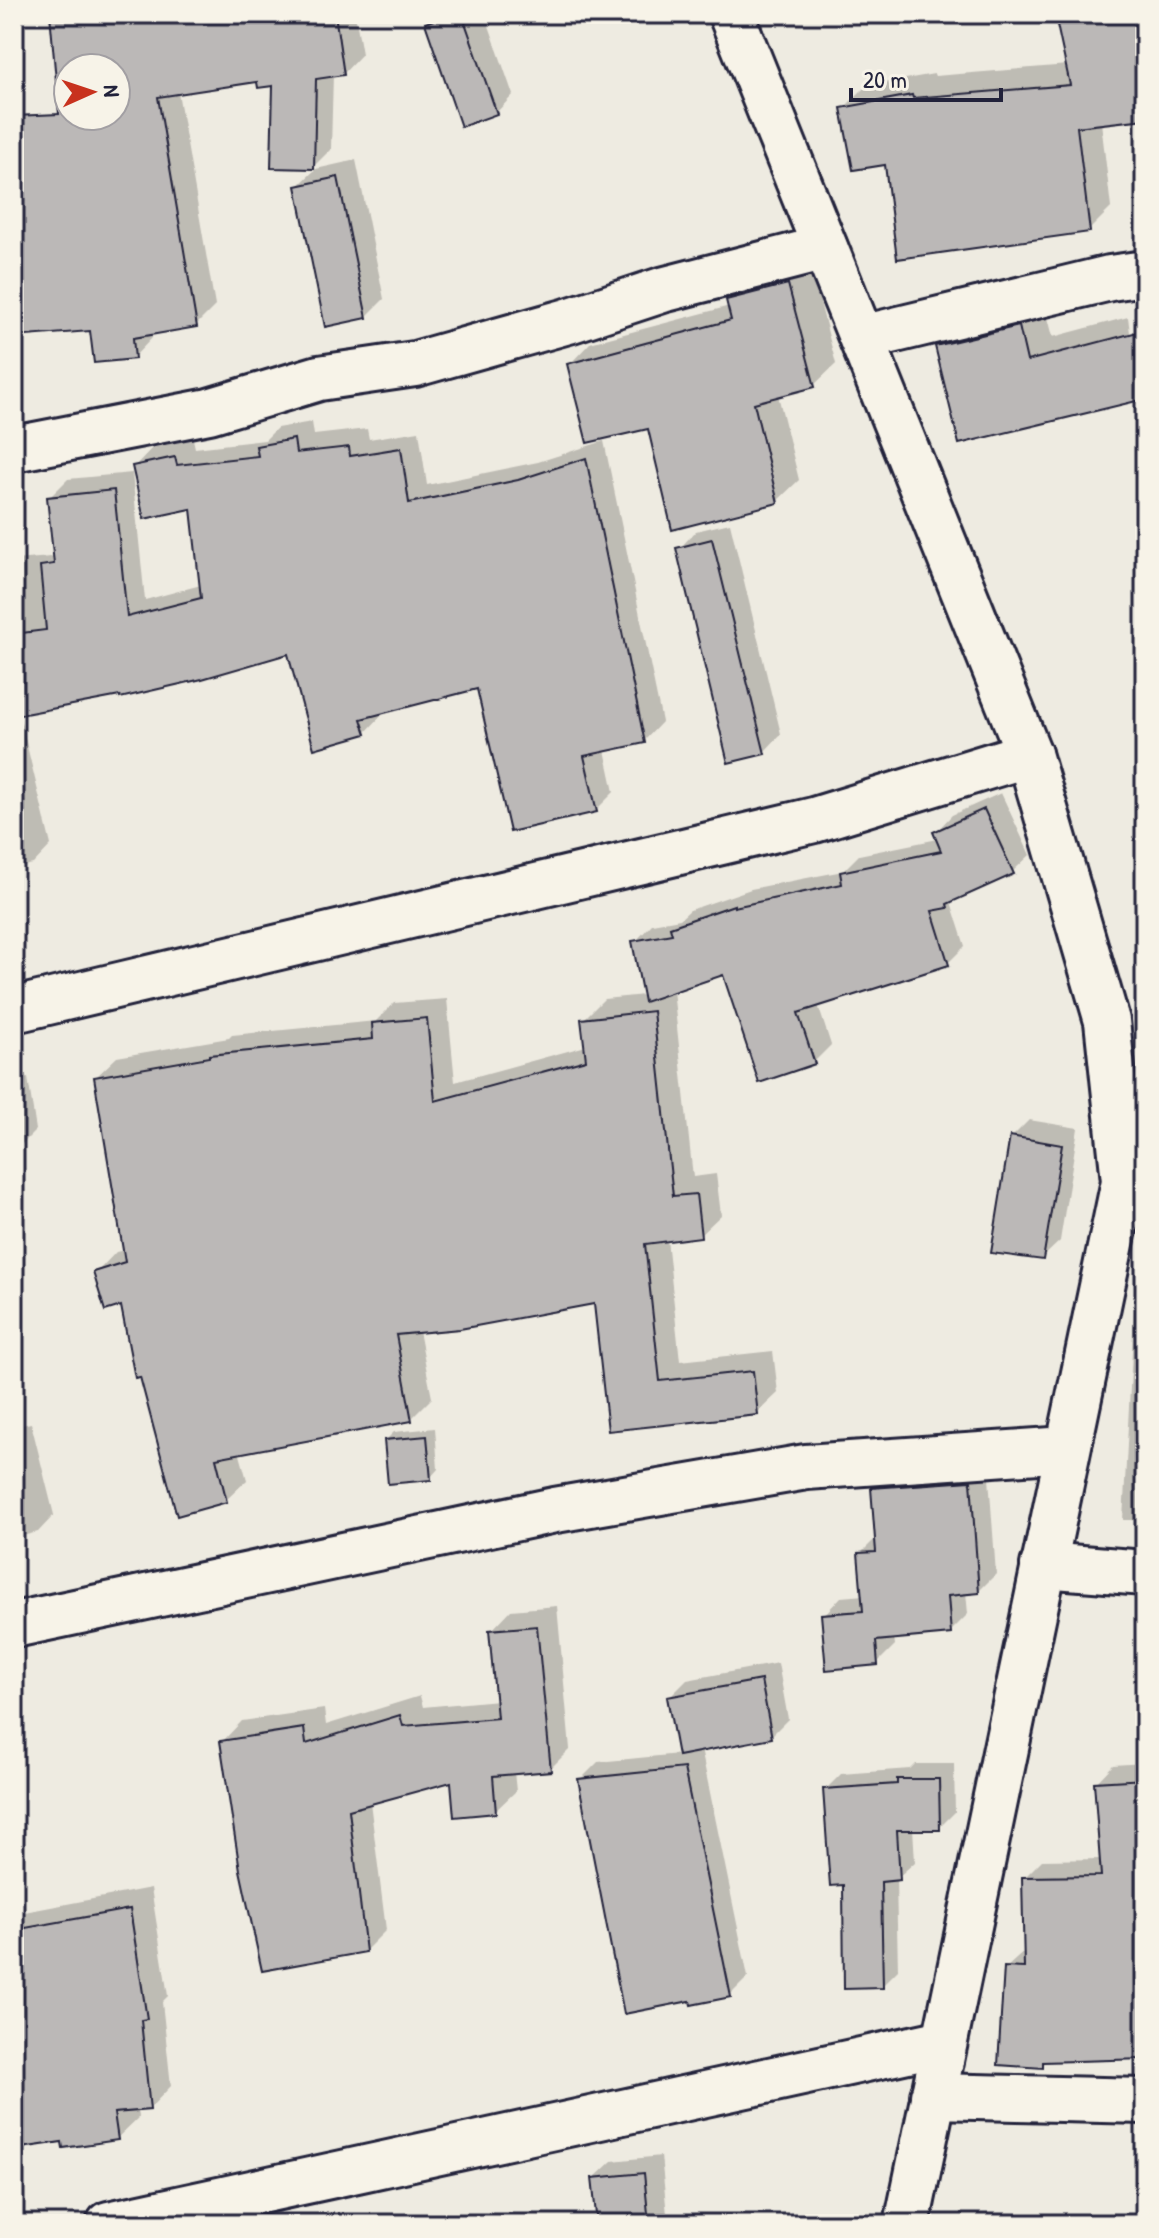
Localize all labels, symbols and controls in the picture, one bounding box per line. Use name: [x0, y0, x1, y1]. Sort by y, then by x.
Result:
north arrow: [52, 52, 132, 132]
scale bar: [851, 52, 1001, 102]
text: 20 m: [863, 63, 907, 95]
text: N: [97, 84, 127, 98]

